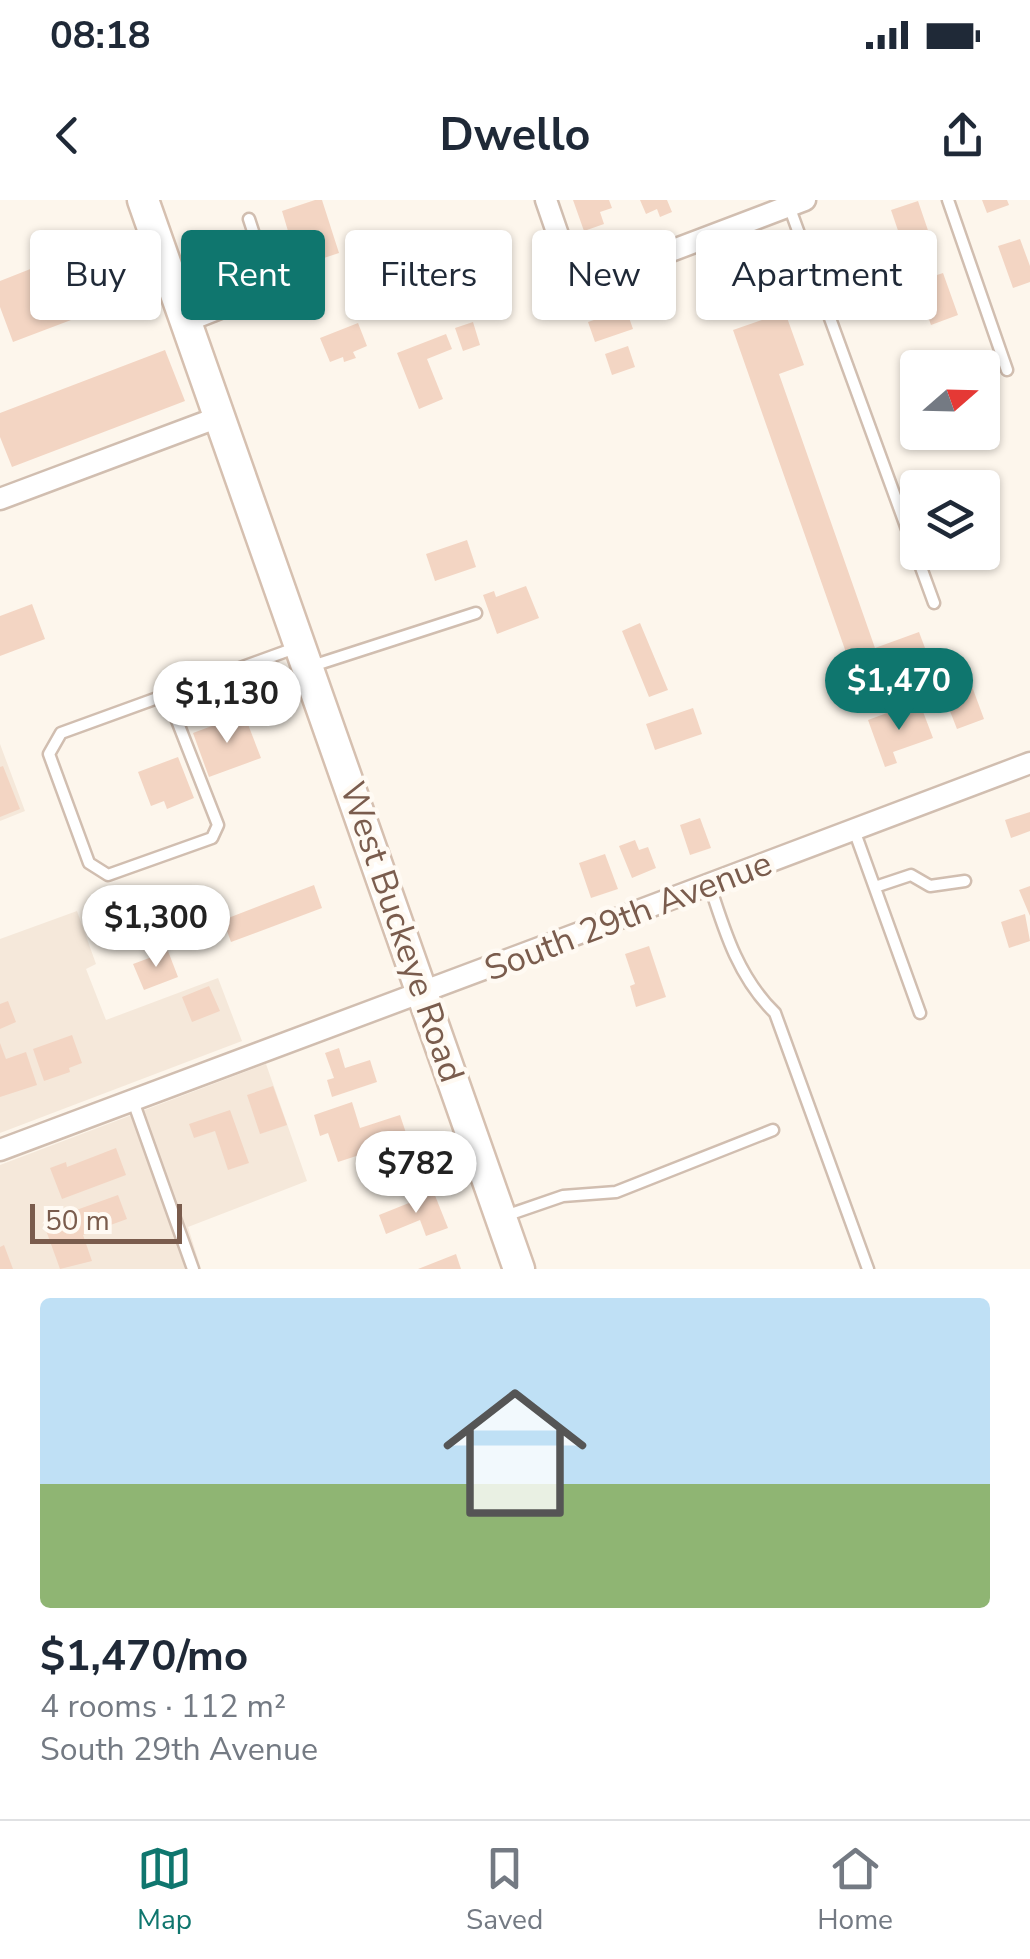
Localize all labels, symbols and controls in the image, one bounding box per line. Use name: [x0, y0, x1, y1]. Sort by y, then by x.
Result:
text: 08:18: [50, 10, 151, 61]
text: Dwello: [439, 105, 591, 166]
icon: back: [40, 108, 95, 163]
icon: share: [935, 108, 990, 163]
chip: Buy: [30, 230, 161, 320]
chip: Rent: [181, 230, 325, 320]
chip: Filters: [345, 230, 512, 320]
chip: New: [532, 230, 676, 320]
chip: Apartment: [696, 230, 937, 320]
north arrow: [900, 350, 1000, 450]
map controls: [900, 350, 1000, 570]
button: layers: [900, 470, 1000, 570]
pin: $1,470: [818, 648, 980, 733]
text: $1,470: [847, 659, 951, 702]
pin: $1,130: [146, 661, 308, 746]
text: $1,130: [175, 672, 279, 715]
street label: West Buckeye Road: [329, 776, 475, 1088]
street label: South 29th Avenue: [478, 840, 778, 992]
pin: $1,300: [75, 885, 237, 970]
text: $1,300: [104, 896, 208, 939]
pin: $782: [357, 1131, 475, 1216]
text: $782: [378, 1142, 454, 1185]
scale bar: [30, 1199, 182, 1244]
text: 50 m: [45, 1202, 110, 1240]
icon: home: [425, 1363, 605, 1543]
text: $1,470/mo: [40, 1628, 248, 1685]
text: 4 rooms · 112 m²: [40, 1685, 286, 1728]
text: South 29th Avenue: [40, 1728, 318, 1771]
tab: Map: [137, 1841, 192, 1939]
tab: Saved: [466, 1841, 543, 1939]
tab: Home: [817, 1841, 893, 1939]

